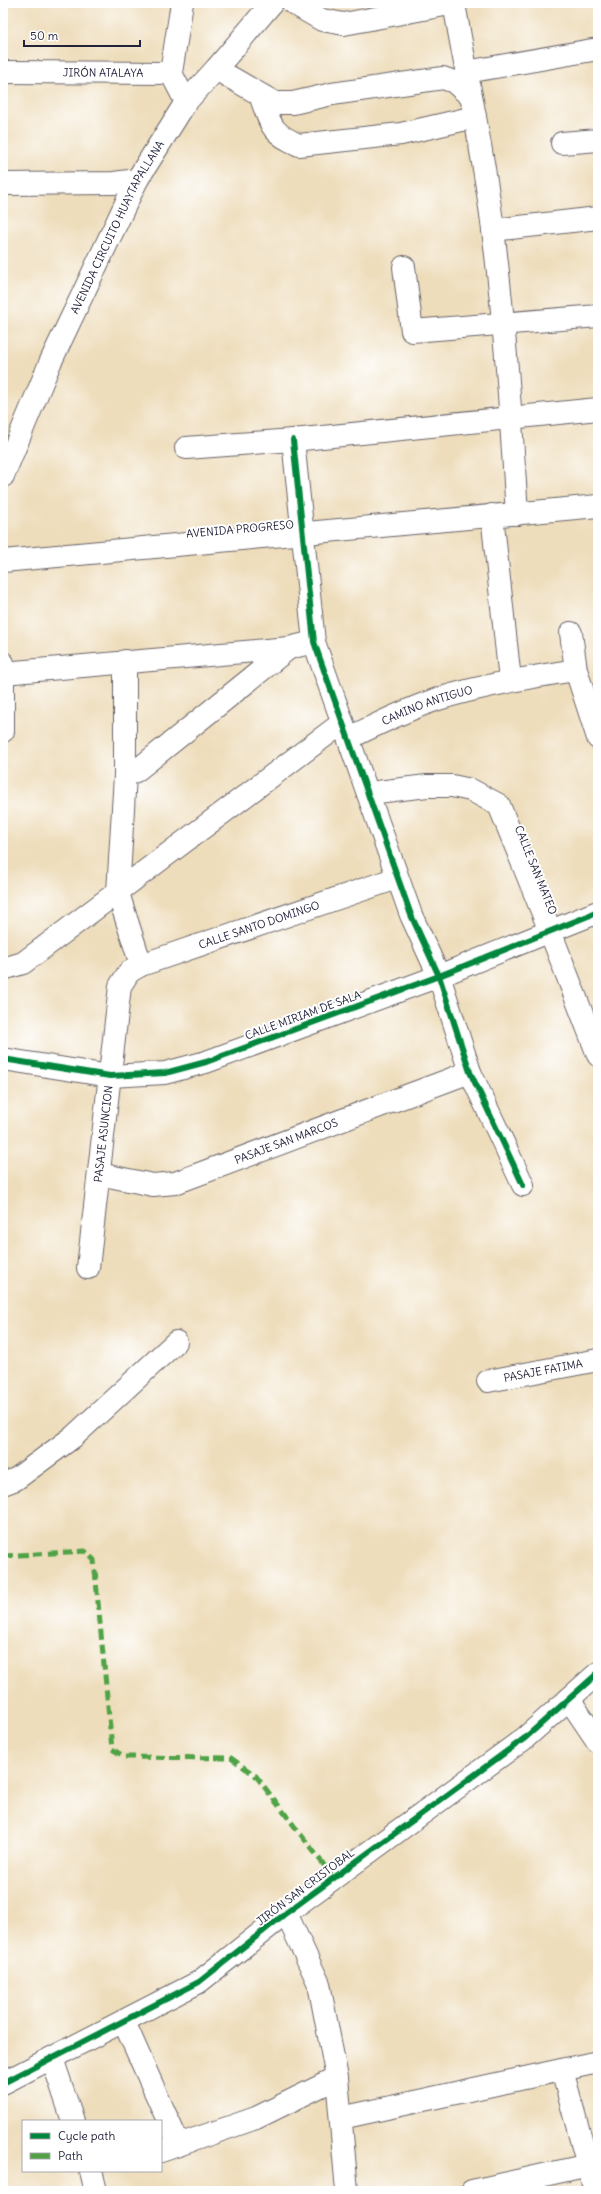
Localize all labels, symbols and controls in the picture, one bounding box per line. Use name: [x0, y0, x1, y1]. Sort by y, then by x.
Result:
scale bar: [24, 22, 140, 48]
text: 50 m: [30, 28, 59, 43]
street label: JIRÓN ATALAYA: [63, 64, 143, 80]
street label: AVENIDA CIRCUITO HUAYTAPALLANA: [67, 138, 167, 316]
street label: AVENIDA PROGRESO: [186, 517, 294, 541]
street label: CAMINO ANTIGUO: [379, 683, 474, 728]
street label: CALLE SAN MATEO: [512, 823, 560, 917]
street label: CALLE SANTO DOMINGO: [197, 898, 321, 952]
street label: CALLE MIRIAM DE SALA: [243, 987, 363, 1043]
street label: PASAJE ASUNCION: [91, 1085, 116, 1183]
street label: PASAJE SAN MARCOS: [233, 1115, 340, 1167]
street label: PASAJE FATIMA: [502, 1356, 584, 1385]
street label: JIRÓN SAN CRISTOBAL: [253, 1845, 357, 1928]
legend: [22, 2120, 162, 2172]
text: Cycle path: [58, 2128, 115, 2143]
text: Path: [58, 2148, 83, 2163]

